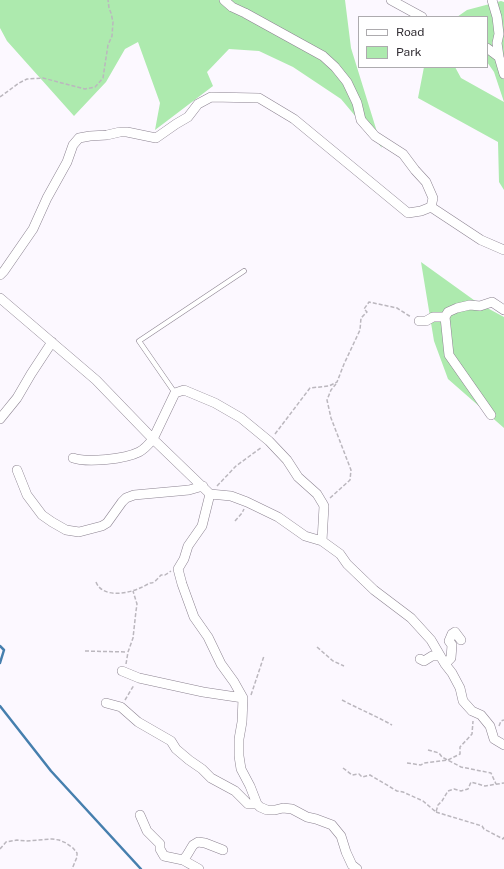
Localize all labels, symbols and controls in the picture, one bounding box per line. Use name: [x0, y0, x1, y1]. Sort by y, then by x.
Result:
legend: [358, 16, 488, 68]
text: Road: [396, 25, 424, 39]
text: Park: [396, 45, 422, 59]

